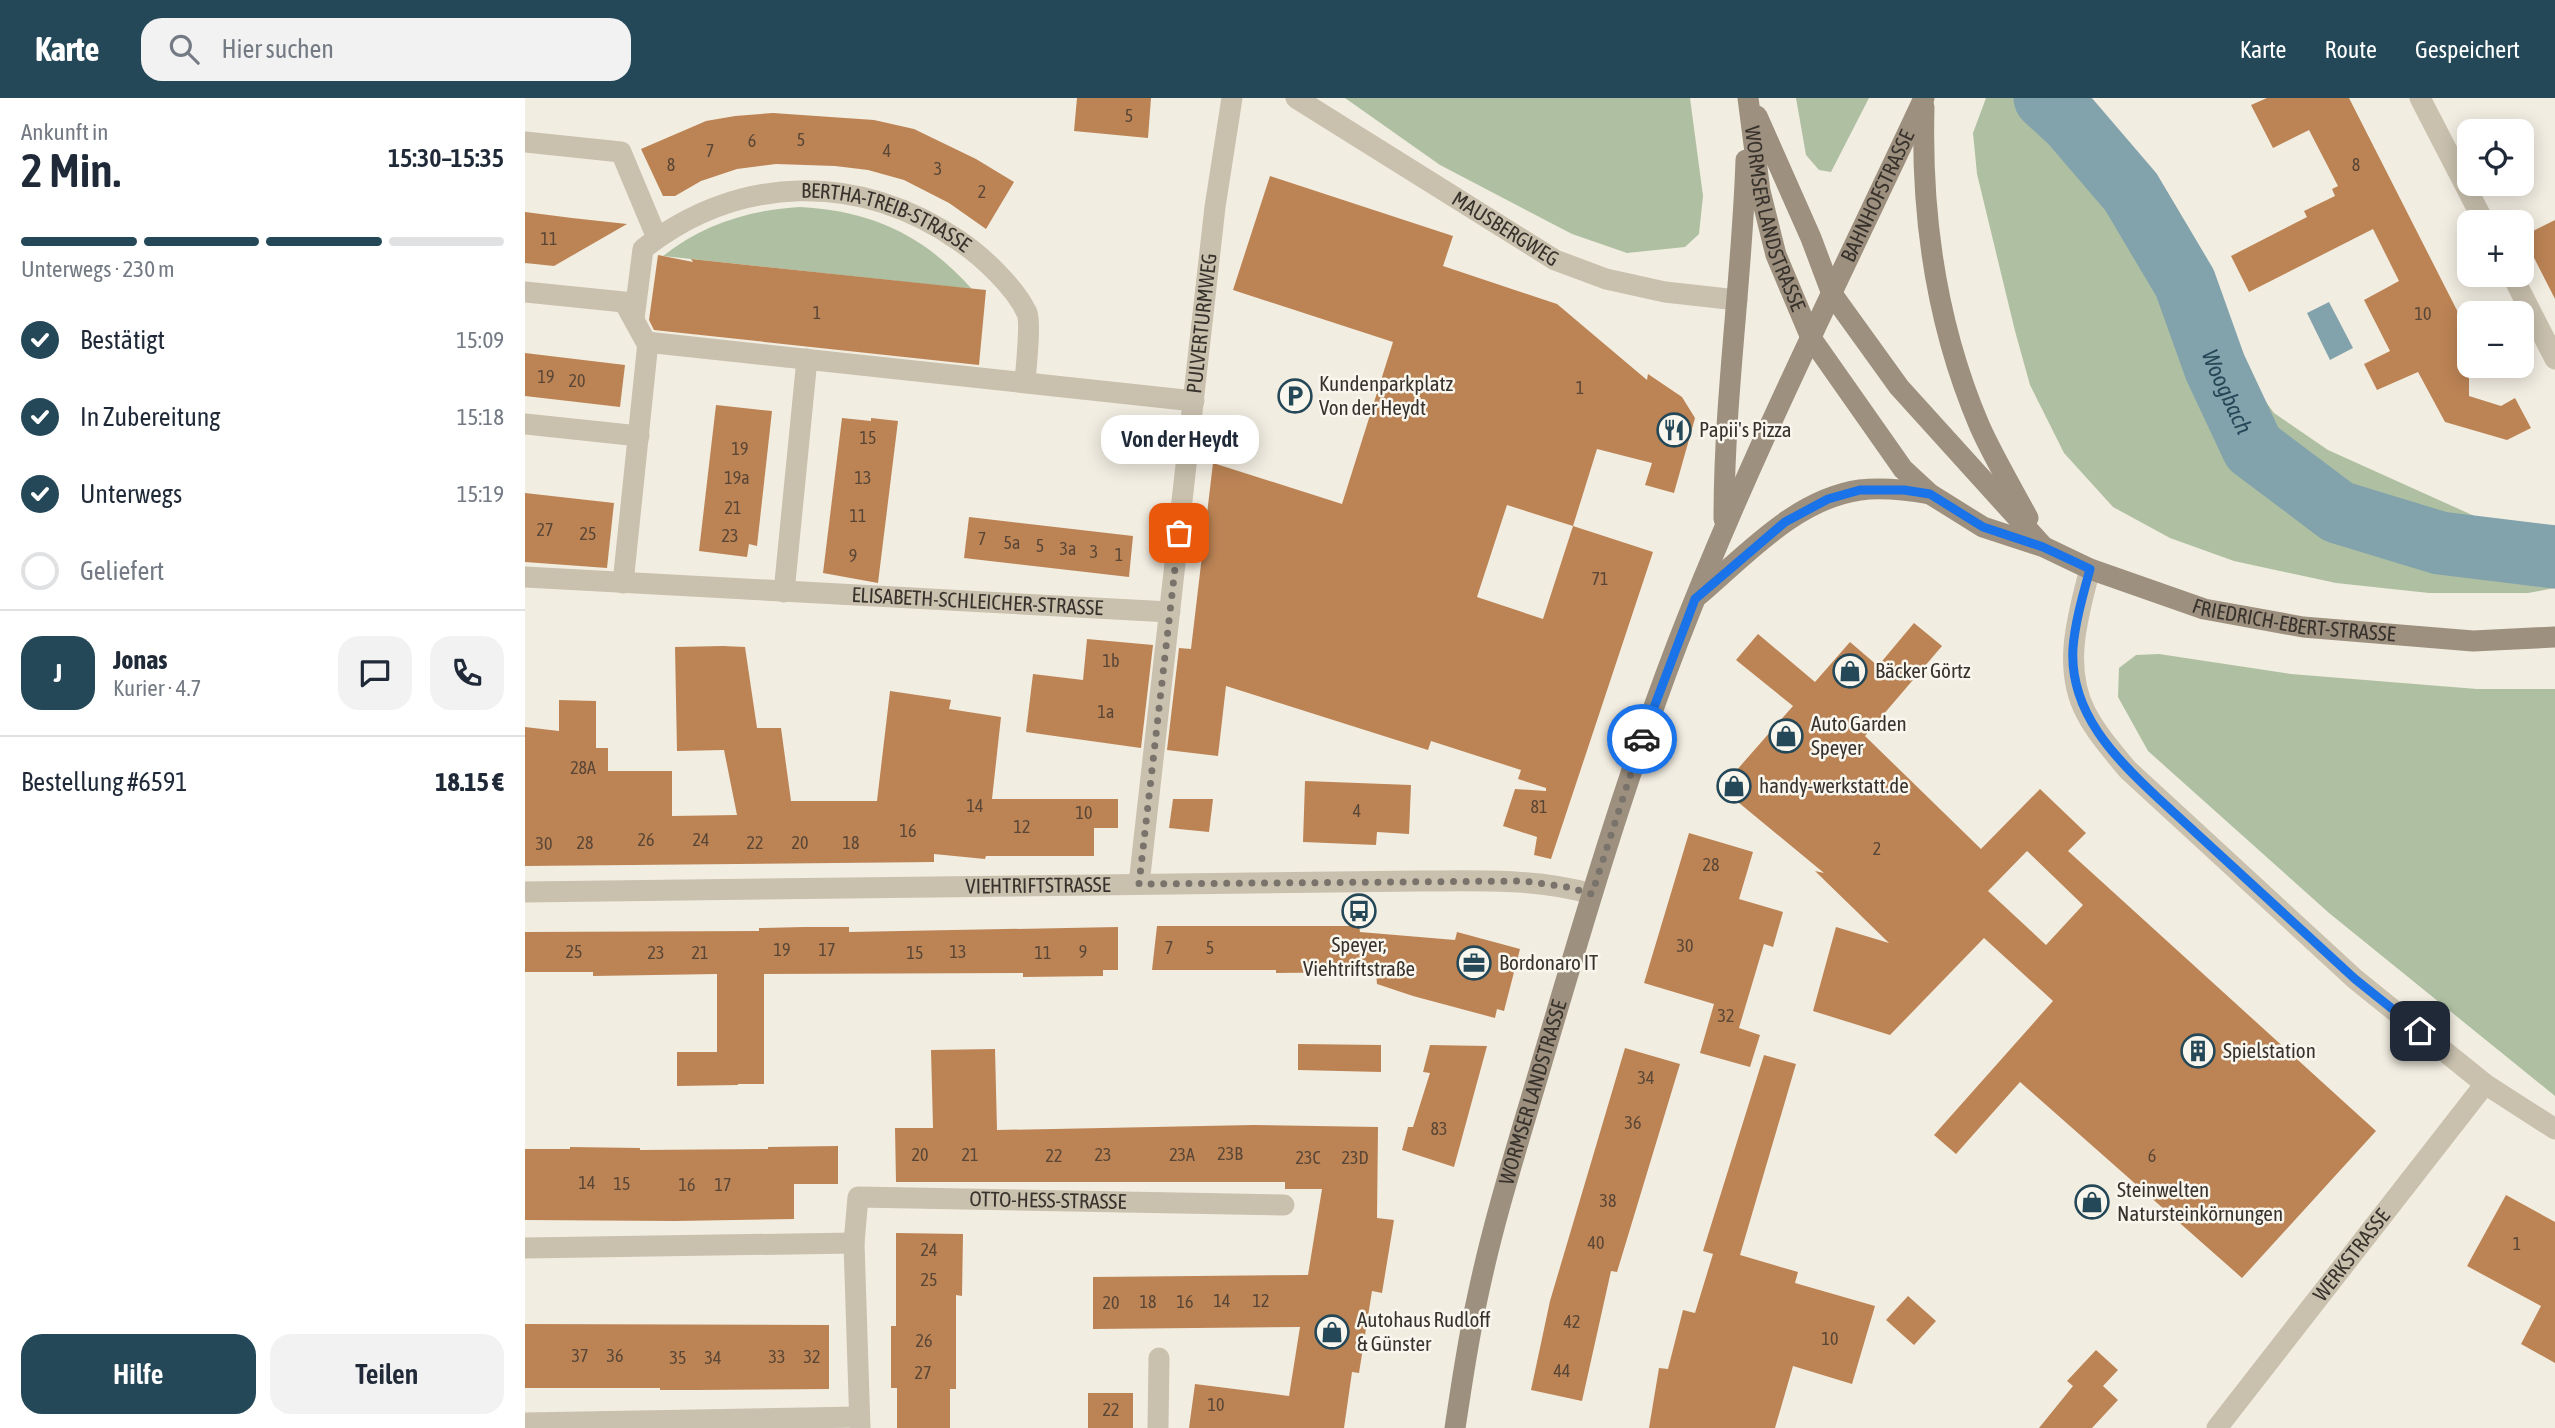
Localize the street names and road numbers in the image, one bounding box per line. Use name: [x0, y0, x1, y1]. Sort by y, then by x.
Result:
street label: WORMSER LANDSTRASSE: [1741, 125, 1811, 314]
street label: BAHNHOFSTRASSE: [1835, 126, 1918, 265]
street label: BERTHA-TREIB-STRASSE: [801, 178, 976, 256]
street label: MAUSBERGWEG: [1448, 186, 1564, 270]
street label: PULVERTURMWEG: [1181, 252, 1221, 395]
street label: ELISABETH-SCHLEICHER-STRASSE: [851, 582, 1104, 619]
street label: FRIEDRICH-EBERT-STRASSE: [2189, 593, 2397, 646]
street label: VIEHTRIFTSTRASSE: [965, 872, 1111, 898]
street label: WORMSER LANDSTRASSE: [1493, 997, 1571, 1187]
street label: OTTO-HESS-STRASSE: [969, 1186, 1127, 1213]
street label: WERKSTRASSE: [2307, 1204, 2394, 1306]

